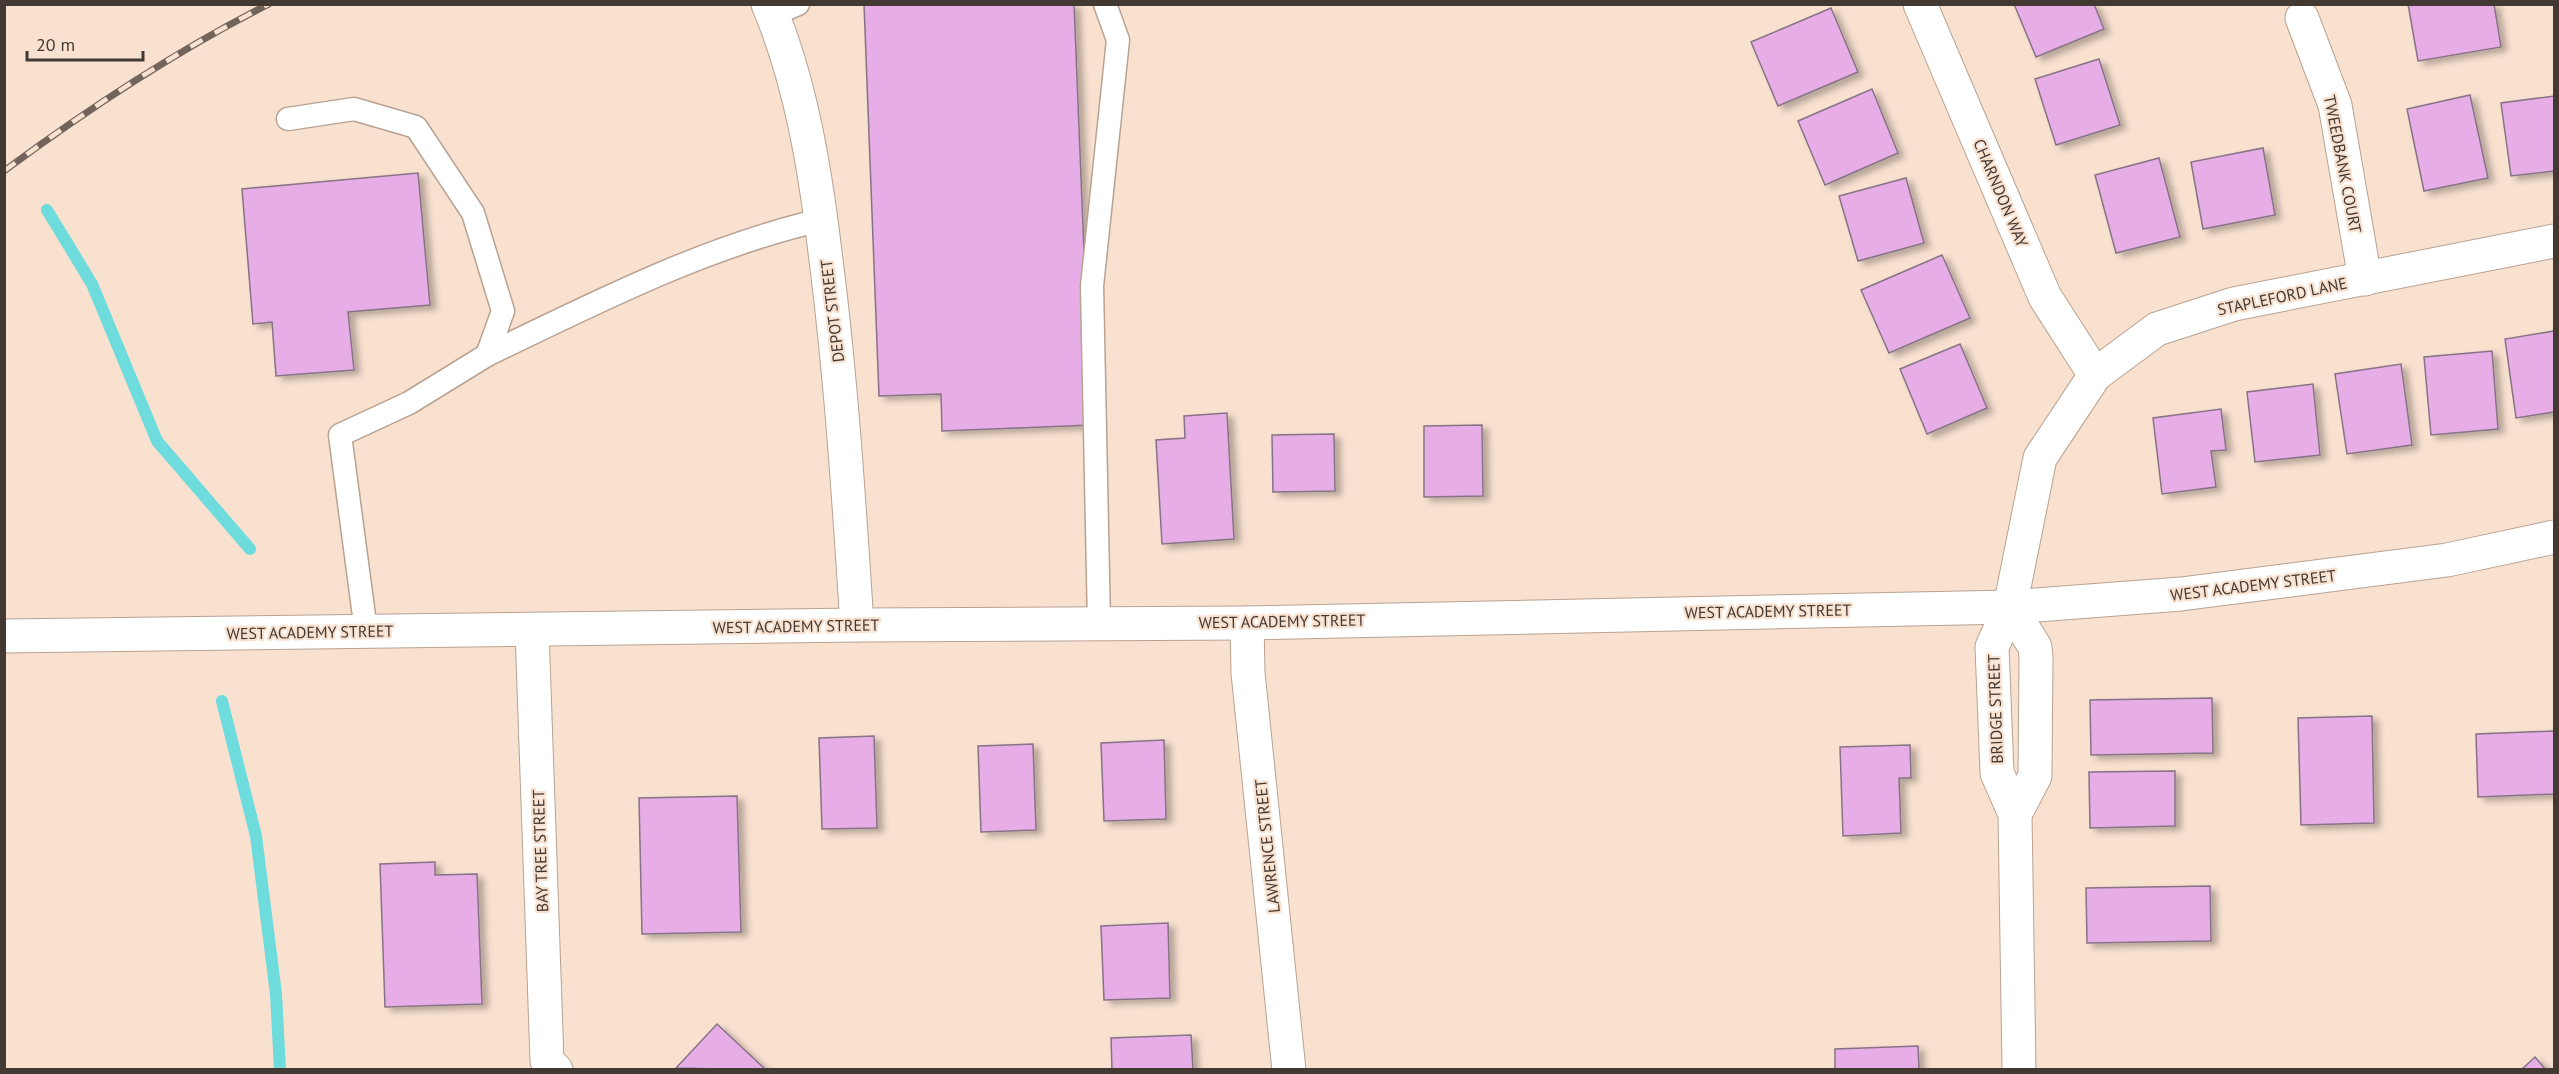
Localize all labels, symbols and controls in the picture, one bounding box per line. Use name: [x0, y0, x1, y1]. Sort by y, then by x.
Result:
scale bar: [27, 24, 142, 62]
text: 20 m: [36, 33, 75, 56]
street label: TWEEDBANK COURT: [2320, 93, 2366, 235]
street label: CHARNDON WAY: [1969, 136, 2033, 250]
street label: DEPOT STREET: [816, 258, 848, 364]
street label: STAPLEFORD LANE: [2215, 272, 2349, 320]
street label: WEST ACADEMY STREET: [2169, 565, 2337, 605]
street label: WEST ACADEMY STREET: [1684, 600, 1852, 622]
street label: WEST ACADEMY STREET: [1198, 610, 1366, 632]
street label: WEST ACADEMY STREET: [712, 615, 880, 637]
street label: WEST ACADEMY STREET: [226, 621, 394, 643]
street label: BRIDGE STREET: [1983, 654, 2007, 764]
street label: LAWRENCE STREET: [1250, 778, 1284, 914]
street label: BAY TREE STREET: [528, 789, 552, 913]

